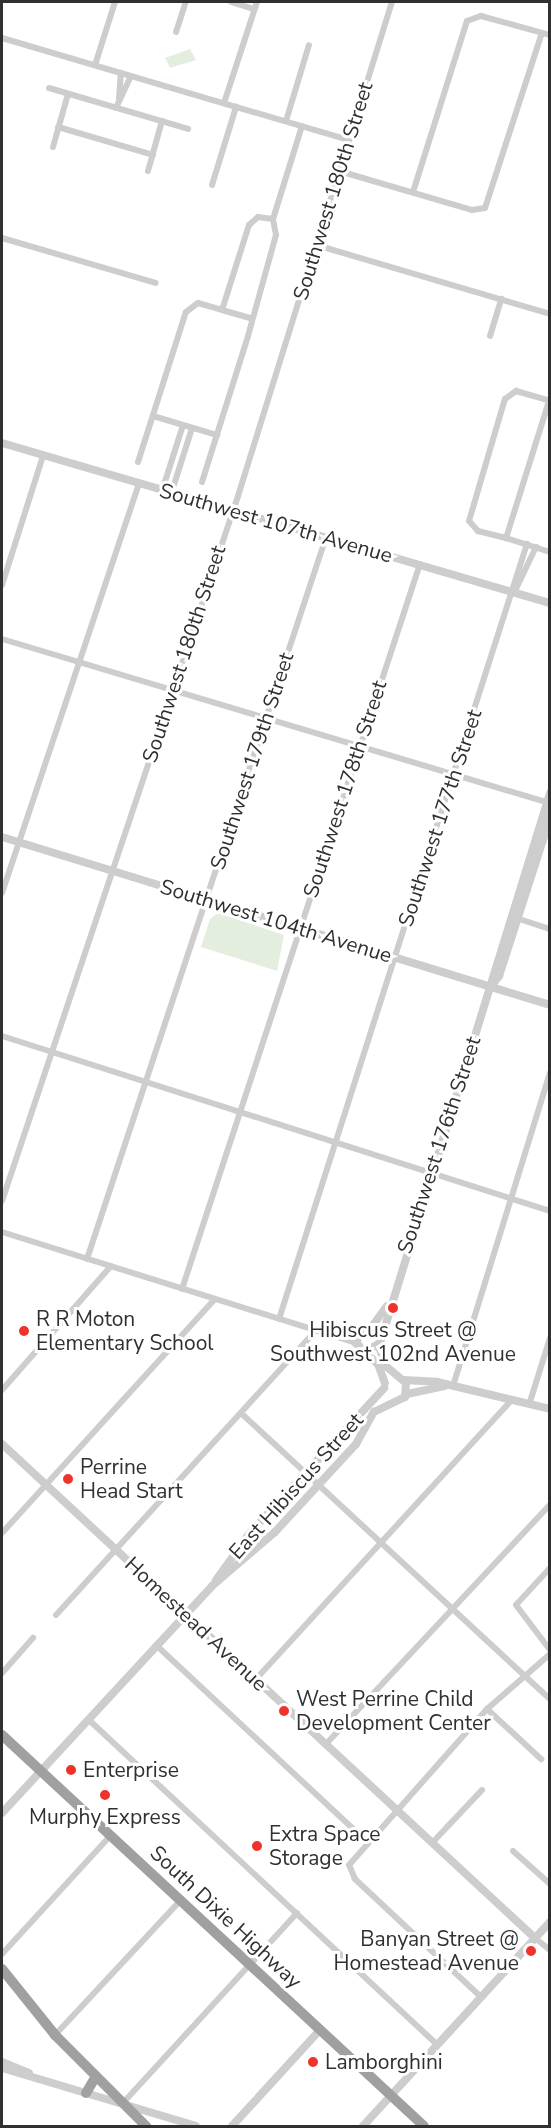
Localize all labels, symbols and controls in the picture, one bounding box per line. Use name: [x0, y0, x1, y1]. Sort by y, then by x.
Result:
street label: Southwest 180th Street: [288, 79, 378, 303]
street label: Southwest 107th Avenue: [157, 478, 395, 568]
street label: Southwest 180th Street: [137, 542, 231, 766]
street label: Southwest 179th Street: [205, 649, 299, 873]
street label: Southwest 178th Street: [298, 677, 392, 901]
street label: Southwest 177th Street: [393, 706, 487, 930]
street label: Southwest 104th Avenue: [157, 874, 395, 968]
street label: Southwest 176th Street: [392, 1033, 486, 1257]
marker: Hibiscus Street @ Southwest 102nd Avenue: [386, 1301, 400, 1315]
place label: R R Moton Elementary School: [36, 1306, 214, 1356]
place label: Hibiscus Street @ Southwest 102nd Avenue: [270, 1317, 516, 1367]
marker: R R Moton Elementary School: [17, 1324, 31, 1338]
street label: East Hibiscus Street: [224, 1408, 368, 1564]
place label: Perrine Head Start: [80, 1454, 183, 1504]
marker: Perrine Head Start: [61, 1472, 75, 1486]
street label: Homestead Avenue: [120, 1552, 272, 1696]
place label: West Perrine Child Development Center: [296, 1686, 491, 1736]
marker: West Perrine Child Development Center: [277, 1704, 291, 1718]
place label: Enterprise: [83, 1757, 179, 1783]
marker: Enterprise: [64, 1763, 78, 1777]
marker: Murphy Express: [98, 1788, 112, 1802]
place label: Murphy Express: [29, 1804, 181, 1830]
place label: Extra Space Storage: [269, 1821, 381, 1871]
marker: Extra Space Storage: [250, 1839, 264, 1853]
street label: South Dixie Highway: [145, 1840, 307, 1994]
place label: Banyan Street @ Homestead Avenue: [334, 1926, 519, 1976]
marker: Banyan Street @ Homestead Avenue: [524, 1944, 538, 1958]
place label: Lamborghini: [325, 2049, 443, 2075]
marker: Lamborghini: [306, 2055, 320, 2069]

